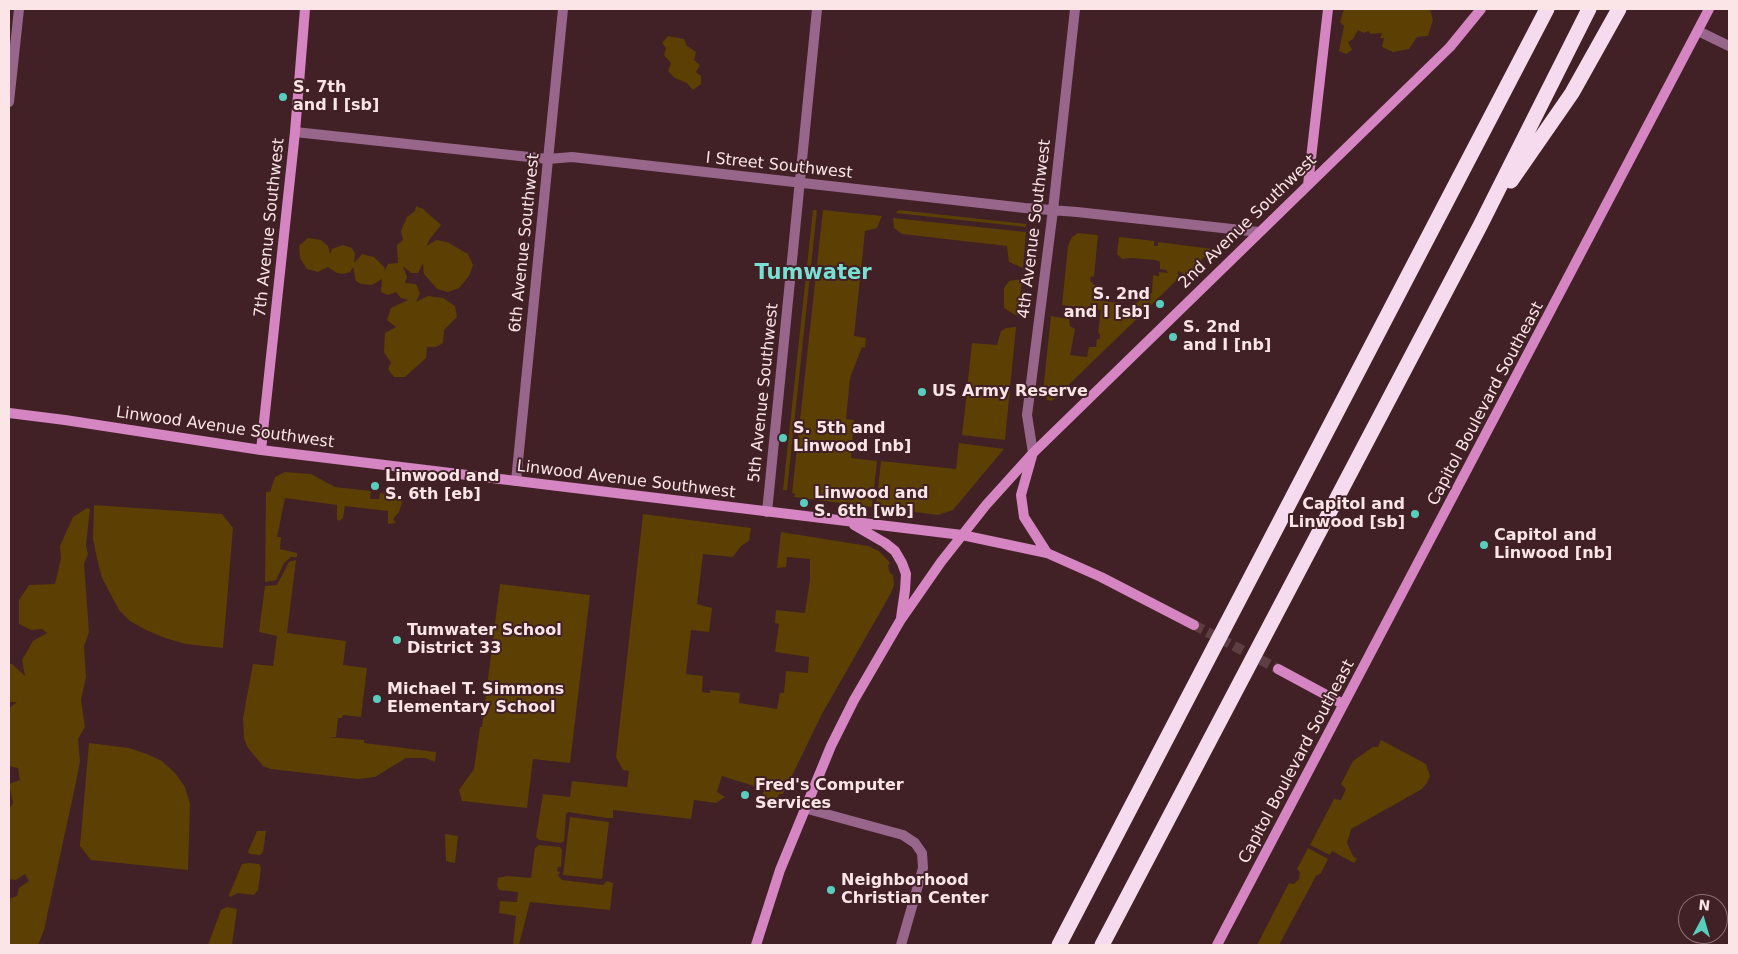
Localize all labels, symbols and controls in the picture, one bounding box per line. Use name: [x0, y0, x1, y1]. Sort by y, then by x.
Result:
place label: S. 7th and I [sb]: [293, 78, 379, 116]
marker: S. 7th and I [sb]: [277, 91, 289, 103]
street label: 7th Avenue Southwest: [251, 137, 289, 319]
street label: 4th Avenue Southwest: [1014, 138, 1056, 320]
street label: I Street Southwest: [705, 149, 853, 183]
street label: 2nd Avenue Southwest: [1175, 151, 1321, 293]
street label: 6th Avenue Southwest: [506, 152, 544, 334]
district label: Tumwater: [754, 261, 872, 287]
place label: S. 2nd and I [sb]: [1064, 285, 1150, 323]
marker: S. 2nd and I [sb]: [1154, 298, 1166, 310]
street label: Capitol Boulevard Southeast: [1424, 299, 1548, 509]
street label: 5th Avenue Southwest: [745, 302, 783, 484]
place label: S. 2nd and I [nb]: [1183, 318, 1271, 356]
marker: S. 2nd and I [nb]: [1167, 331, 1179, 343]
place label: US Army Reserve: [932, 382, 1088, 402]
marker: US Army Reserve: [916, 386, 928, 398]
street label: Linwood Avenue Southwest: [115, 403, 335, 453]
place label: S. 5th and Linwood [nb]: [793, 419, 911, 457]
marker: S. 5th and Linwood [nb]: [777, 432, 789, 444]
street label: Linwood Avenue Southwest: [516, 457, 736, 503]
place label: Linwood and S. 6th [eb]: [385, 467, 500, 505]
marker: Linwood and S. 6th [eb]: [369, 480, 381, 492]
place label: Linwood and S. 6th [wb]: [814, 484, 929, 522]
place label: Capitol and Linwood [sb]: [1289, 495, 1405, 533]
marker: Linwood and S. 6th [wb]: [798, 497, 810, 509]
marker: Capitol and Linwood [sb]: [1409, 508, 1421, 520]
place label: Capitol and Linwood [nb]: [1494, 526, 1612, 564]
marker: Capitol and Linwood [nb]: [1478, 539, 1490, 551]
place label: Tumwater School District 33: [407, 621, 562, 659]
marker: Tumwater School District 33: [391, 634, 403, 646]
street label: Capitol Boulevard Southeast: [1235, 657, 1359, 867]
place label: Michael T. Simmons Elementary School: [387, 680, 564, 718]
marker: Michael T. Simmons Elementary School: [371, 693, 383, 705]
place label: Fred's Computer Services: [755, 776, 904, 814]
marker: Fred's Computer Services: [739, 789, 751, 801]
place label: Neighborhood Christian Center: [841, 871, 988, 909]
marker: Neighborhood Christian Center: [825, 884, 837, 896]
north arrow: [1678, 894, 1728, 944]
text: N: [1698, 897, 1711, 914]

